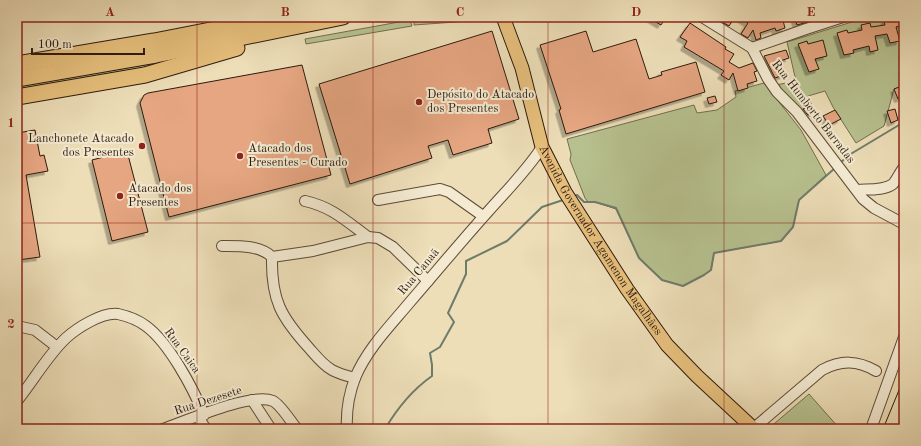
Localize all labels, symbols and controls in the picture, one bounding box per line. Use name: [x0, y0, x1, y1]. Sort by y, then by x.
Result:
text: A: [105, 6, 115, 19]
text: B: [280, 6, 290, 19]
text: C: [456, 6, 464, 19]
text: D: [631, 6, 641, 19]
text: E: [807, 6, 816, 19]
scale bar: [32, 30, 144, 56]
text: 100 m: [38, 39, 72, 51]
street label: Rua Humberto Barradas: [769, 58, 857, 166]
place label: Depósito do Atacado dos Presentes: [427, 89, 534, 115]
marker: Depósito do Atacado dos Presentes: [414, 97, 424, 107]
text: 1: [7, 117, 15, 130]
place label: Lanchonete Atacado dos Presentes: [28, 133, 134, 159]
marker: Lanchonete Atacado dos Presentes: [137, 141, 147, 151]
place label: Atacado dos Presentes - Curado: [248, 143, 347, 169]
street label: Avenida Governador Agamenon Magalhães: [536, 143, 664, 338]
marker: Atacado dos Presentes - Curado: [235, 151, 245, 161]
place label: Atacado dos Presentes: [128, 183, 191, 209]
marker: Atacado dos Presentes: [115, 191, 125, 201]
street label: Rua Canaã: [396, 246, 442, 298]
text: 2: [7, 318, 15, 331]
street label: Rua Caica: [162, 326, 202, 376]
street label: Rua Dezesete: [173, 384, 244, 418]

